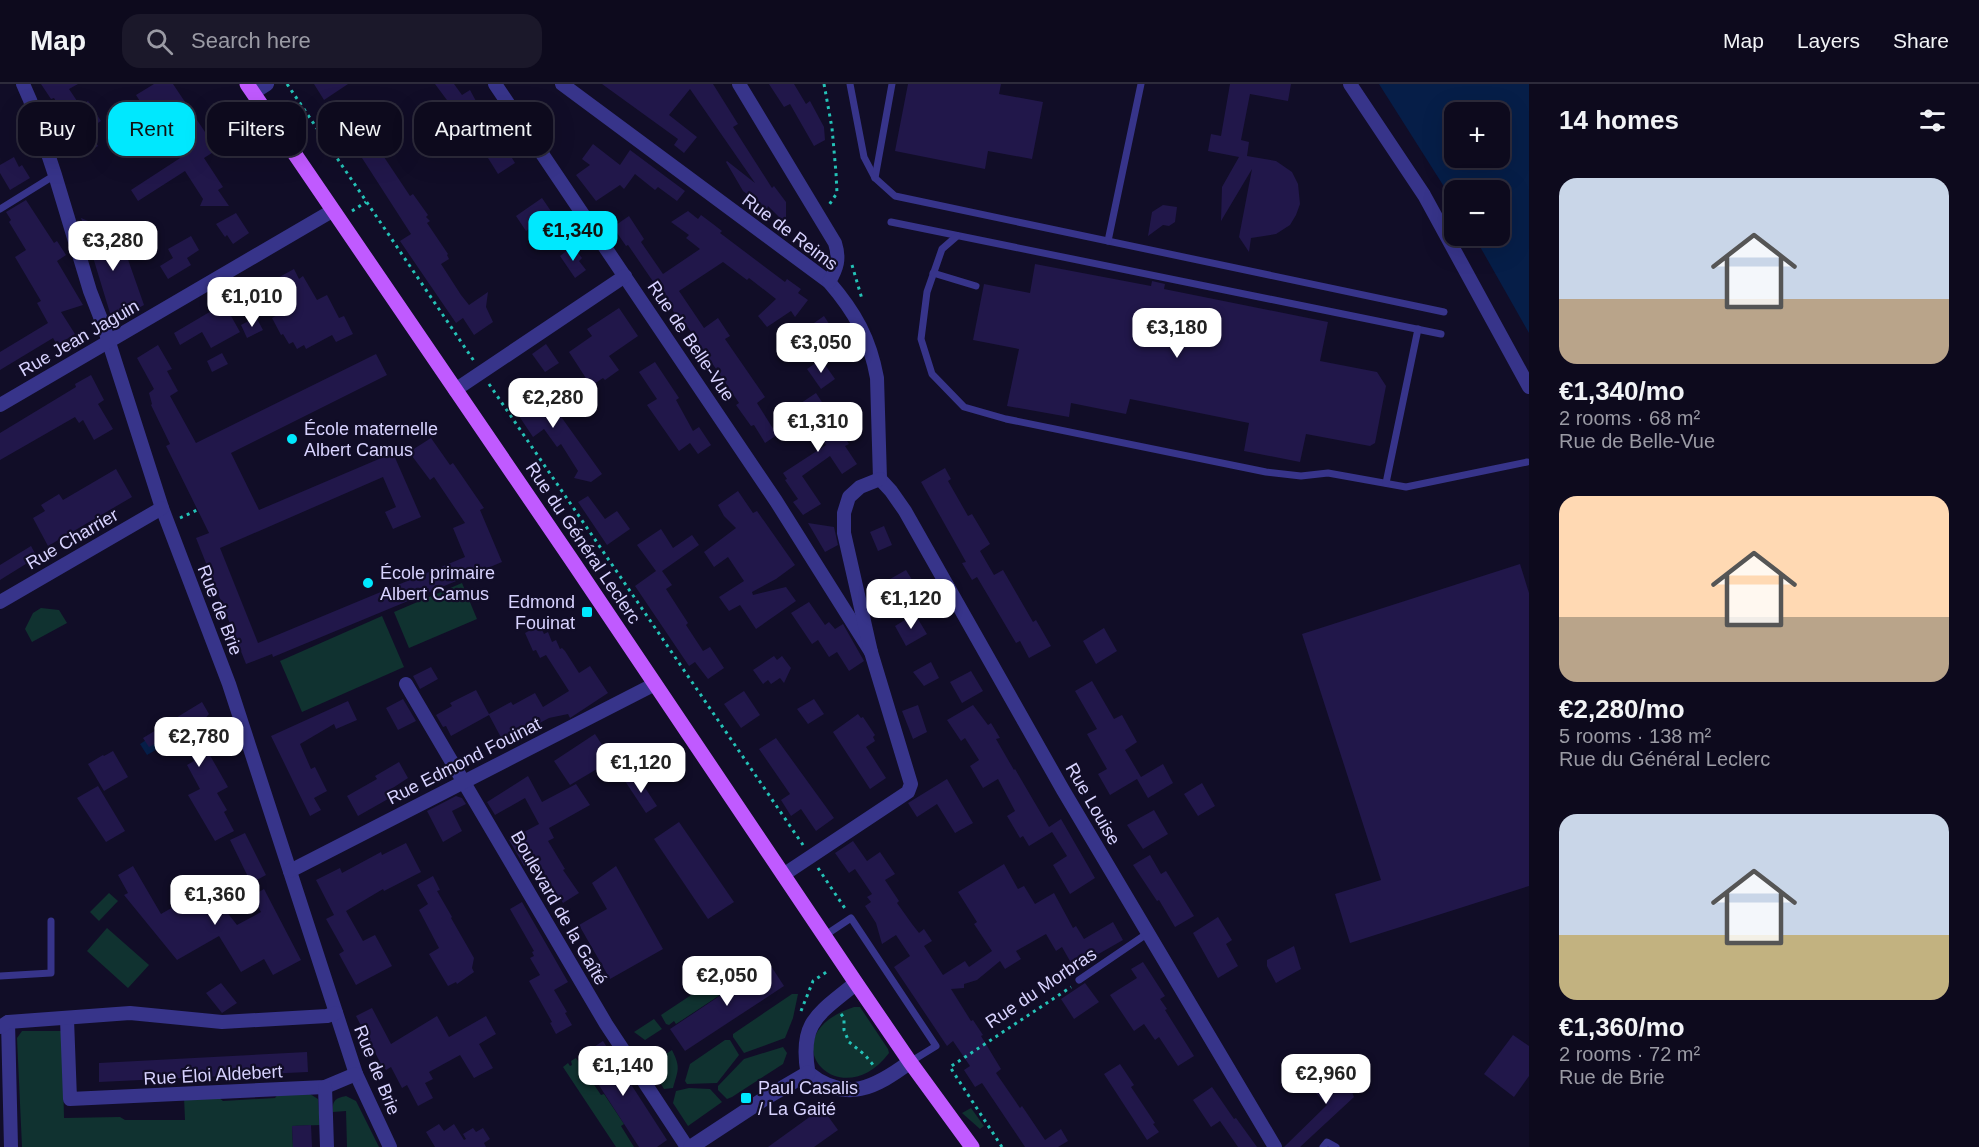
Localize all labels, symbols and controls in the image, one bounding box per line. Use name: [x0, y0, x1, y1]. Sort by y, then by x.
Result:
search box: [122, 14, 542, 68]
text: Map: [30, 25, 86, 56]
icon: search: [143, 25, 176, 58]
text: Search here: [191, 28, 311, 53]
text: Map: [1723, 29, 1764, 52]
text: Layers: [1797, 29, 1860, 52]
text: Share: [1893, 29, 1949, 52]
chip: Buy: [18, 102, 96, 156]
chip: Rent: [108, 102, 195, 156]
chip: Filters: [207, 102, 306, 156]
chip: New: [318, 102, 402, 156]
chip: Apartment: [414, 102, 553, 156]
map controls: [1444, 102, 1510, 246]
button: +: [1444, 102, 1510, 168]
icon: filters: [1916, 104, 1949, 137]
text: 14 homes: [1559, 105, 1679, 135]
button: −: [1444, 180, 1510, 246]
street label: Rue de Reims: [738, 190, 842, 274]
pin: €1,340: [524, 211, 622, 262]
icon: home: [1700, 217, 1808, 325]
text: €1,340: [542, 219, 604, 241]
pin: €3,280: [64, 221, 162, 272]
text: €3,280: [82, 229, 144, 251]
pin: €1,010: [203, 277, 301, 328]
street label: Rue de Belle-Vue: [643, 277, 739, 405]
text: €1,010: [221, 285, 283, 307]
street label: Rue Jean Jaguin: [15, 296, 143, 380]
pin: €3,180: [1128, 308, 1226, 359]
text: €3,180: [1146, 316, 1208, 338]
pin: €3,050: [772, 323, 870, 374]
text: €3,050: [790, 331, 852, 353]
text: €1,340/mo: [1559, 376, 1685, 406]
pin: €2,280: [504, 378, 602, 429]
text: €2,280: [522, 386, 584, 408]
pin: €1,310: [769, 402, 867, 453]
text: 2 rooms · 68 m²: [1559, 407, 1700, 429]
text: €1,310: [787, 410, 849, 432]
place label: École maternelle Albert Camus: [304, 419, 438, 460]
text: Rue de Belle-Vue: [1559, 430, 1715, 452]
marker: École maternelle Albert Camus: [285, 432, 299, 446]
street label: Rue du Général Leclerc: [522, 459, 644, 627]
street label: Rue Charrier: [22, 505, 122, 573]
icon: home: [1700, 535, 1808, 643]
street label: Rue de Brie: [194, 562, 246, 658]
place label: École primaire Albert Camus: [380, 563, 495, 604]
marker: École primaire Albert Camus: [361, 576, 375, 590]
pin: €1,120: [862, 579, 960, 630]
text: €1,120: [880, 587, 942, 609]
place label: Edmond Fouinat: [508, 592, 575, 633]
marker: Edmond Fouinat: [580, 605, 594, 619]
text: €2,280/mo: [1559, 694, 1685, 724]
street label: Rue Edmond Fouinat: [384, 713, 544, 809]
pin: €2,780: [150, 717, 248, 768]
text: €2,780: [168, 725, 230, 747]
text: 5 rooms · 138 m²: [1559, 725, 1711, 747]
pin: €1,120: [592, 743, 690, 794]
text: Rue du Général Leclerc: [1559, 748, 1770, 770]
text: €1,120: [610, 751, 672, 773]
street label: Rue Louise: [1062, 760, 1124, 848]
street label: Boulevard de la Gaîté: [507, 828, 611, 988]
icon: home: [1700, 853, 1808, 961]
pin: €1,360: [166, 875, 264, 926]
text: €1,360: [184, 883, 246, 905]
street label: Rue du Morbras: [982, 944, 1100, 1032]
pin: €2,050: [678, 956, 776, 1007]
text: €2,050: [696, 964, 758, 986]
text: €1,360/mo: [1559, 1012, 1685, 1042]
street label: Rue de Brie: [350, 1022, 404, 1118]
text: 2 rooms · 72 m²: [1559, 1043, 1700, 1065]
pin: €1,140: [574, 1046, 672, 1097]
text: €1,140: [592, 1054, 654, 1076]
pin: €2,960: [1277, 1054, 1375, 1105]
street label: Rue Éloi Aldebert: [143, 1061, 283, 1089]
text: €2,960: [1295, 1062, 1357, 1084]
text: Rue de Brie: [1559, 1066, 1665, 1088]
place label: Paul Casalis / La Gaité: [758, 1078, 858, 1119]
marker: Paul Casalis / La Gaité: [739, 1091, 753, 1105]

